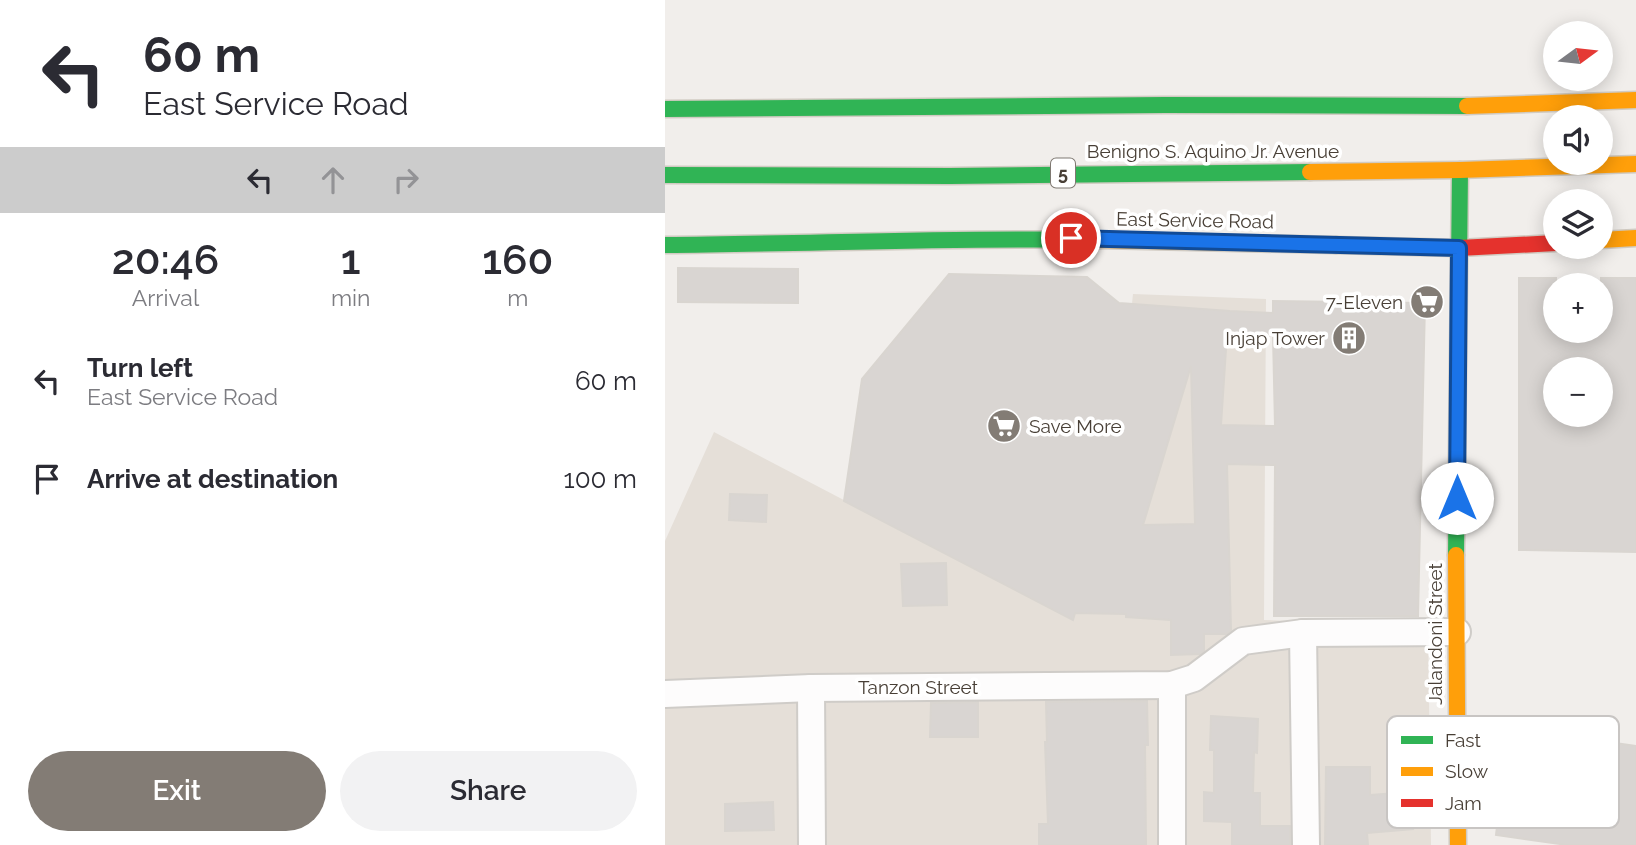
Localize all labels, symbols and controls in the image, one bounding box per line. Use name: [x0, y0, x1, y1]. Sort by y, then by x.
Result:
north arrow: [1543, 21, 1613, 91]
map controls: [1543, 21, 1613, 427]
text: 60 m: [143, 26, 260, 83]
icon: left: [28, 28, 119, 119]
text: East Service Road: [143, 85, 409, 122]
button: sound: [1543, 105, 1613, 175]
street label: Benigno S. Aquino Jr. Avenue: [1087, 140, 1339, 162]
road number: 5: [1051, 158, 1075, 188]
icon: left: [241, 161, 279, 199]
icon: ahead: [314, 161, 352, 199]
icon: right: [387, 161, 425, 199]
button: layers: [1543, 189, 1613, 259]
pin: [1041, 208, 1101, 268]
street label: East Service Road: [1116, 208, 1274, 232]
icon: arrive: [1052, 219, 1090, 257]
text: 20:46: [112, 235, 219, 284]
text: 1: [341, 235, 361, 284]
text: 160: [482, 235, 553, 284]
button: +: [1543, 273, 1613, 343]
supermarket icon: 7-Eleven: [1408, 283, 1446, 321]
text: Arrival: [132, 284, 199, 311]
text: min: [331, 284, 370, 311]
text: m: [507, 284, 528, 311]
place label: 7-Eleven: [1326, 291, 1403, 313]
building icon: Injap Tower: [1330, 319, 1368, 357]
place label: Injap Tower: [1225, 327, 1325, 349]
text: Turn left: [87, 353, 193, 383]
button: −: [1543, 357, 1613, 427]
icon: left: [28, 362, 66, 400]
text: 60 m: [575, 366, 637, 396]
text: East Service Road: [87, 383, 278, 410]
supermarket icon: Save More: [985, 407, 1023, 445]
place label: Save More: [1029, 415, 1122, 437]
icon: arrive: [28, 460, 66, 498]
position arrow: [1420, 461, 1494, 535]
text: Arrive at destination: [87, 464, 338, 494]
text: 100 m: [564, 464, 637, 494]
street label: Jalandoni Street: [1424, 562, 1446, 705]
street label: Tanzon Street: [858, 676, 979, 698]
legend: [1387, 716, 1619, 828]
text: Fast: [1445, 729, 1481, 751]
button: Exit: [28, 751, 326, 831]
button: Share: [340, 751, 637, 831]
text: Slow: [1445, 760, 1489, 782]
text: Jam: [1445, 792, 1482, 814]

